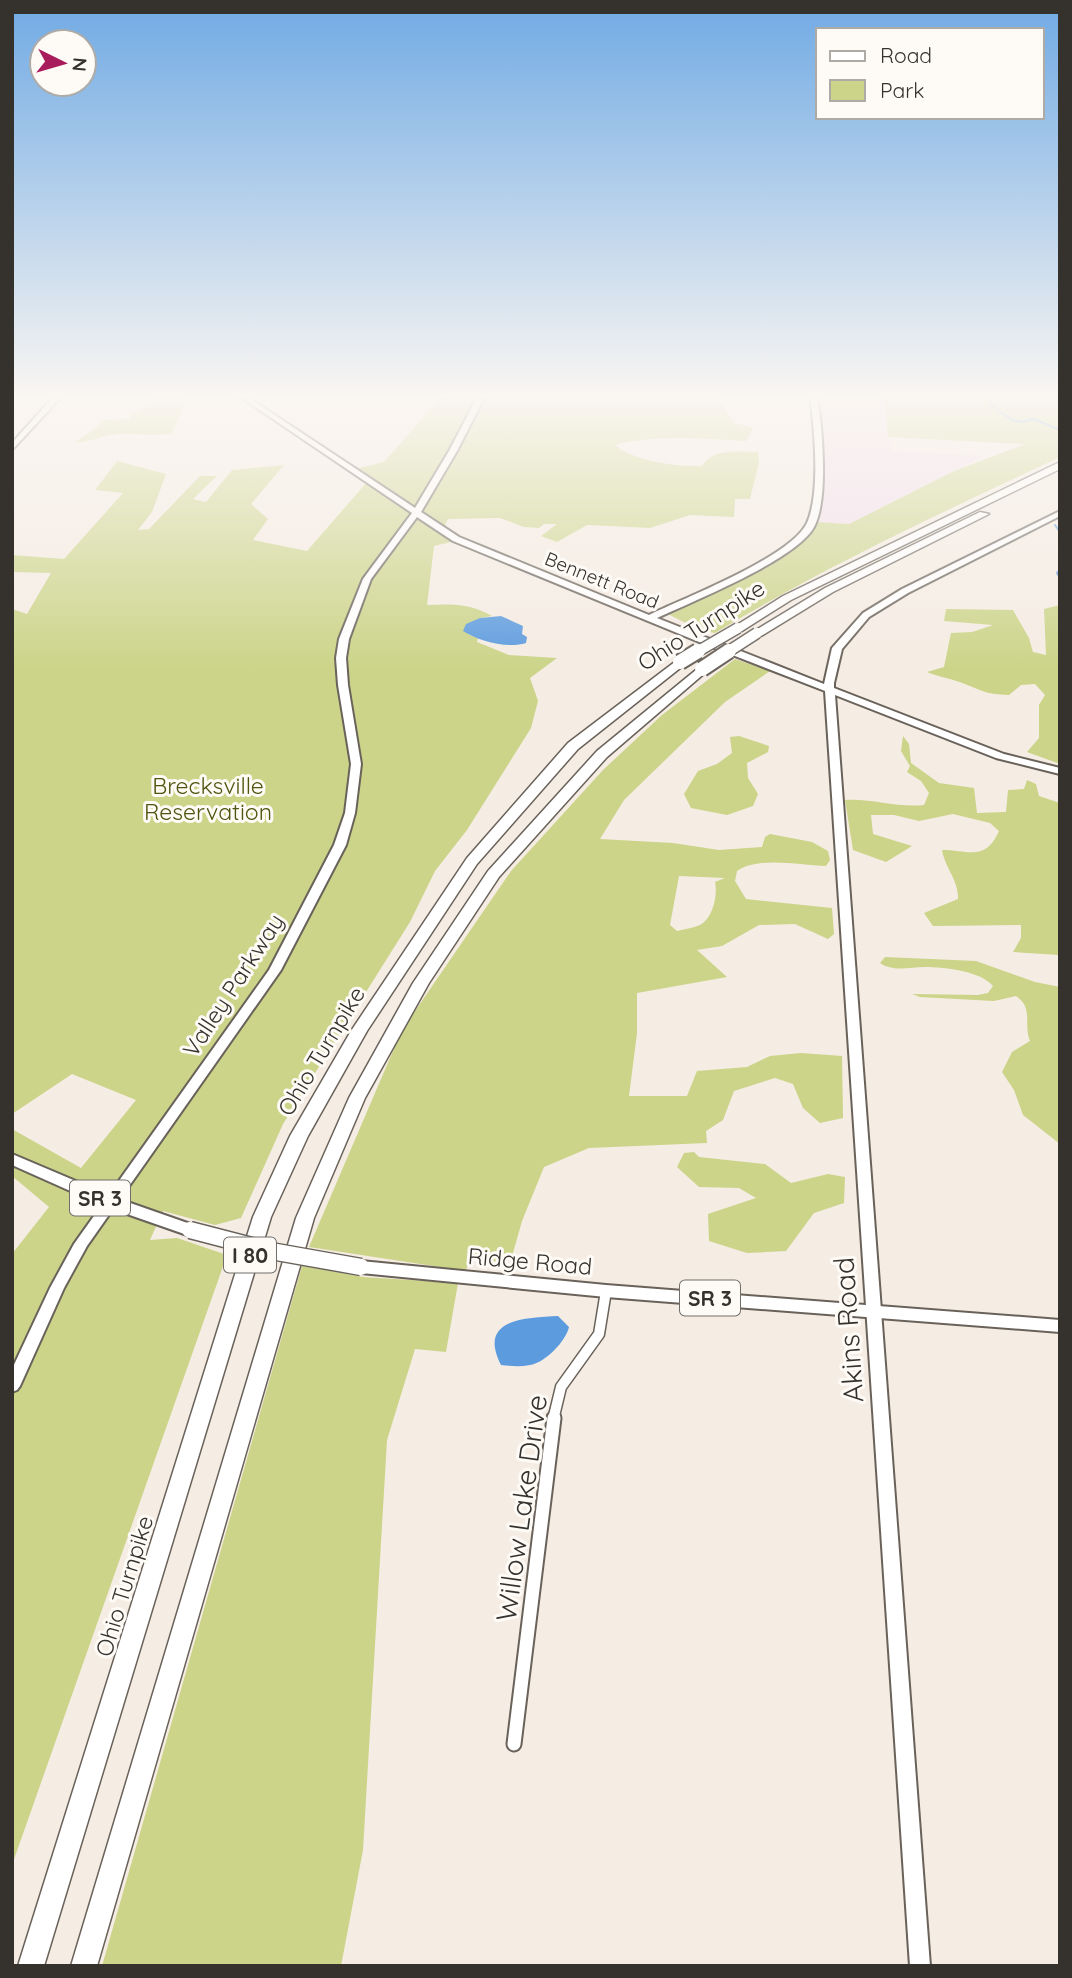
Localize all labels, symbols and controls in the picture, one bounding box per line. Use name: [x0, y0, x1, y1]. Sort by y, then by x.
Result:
north arrow: [28, 28, 98, 98]
legend: [816, 28, 1044, 119]
text: Road: [880, 42, 932, 68]
text: N: [67, 56, 92, 72]
text: Park: [880, 77, 924, 103]
street label: Bennett Road: [541, 546, 663, 614]
street label: Ohio Turnpike: [632, 573, 770, 677]
park label: Brecksville Reservation: [144, 771, 272, 826]
street label: Valley Parkway: [176, 908, 290, 1062]
street label: Ohio Turnpike: [271, 981, 371, 1121]
road number: SR 3: [70, 1180, 130, 1216]
road number: I 80: [224, 1238, 276, 1272]
street label: Ridge Road: [467, 1241, 593, 1281]
street label: Akins Road: [825, 1256, 871, 1404]
road number: SR 3: [680, 1280, 740, 1316]
street label: Willow Lake Drive: [488, 1393, 554, 1623]
street label: Ohio Turnpike: [89, 1512, 159, 1660]

